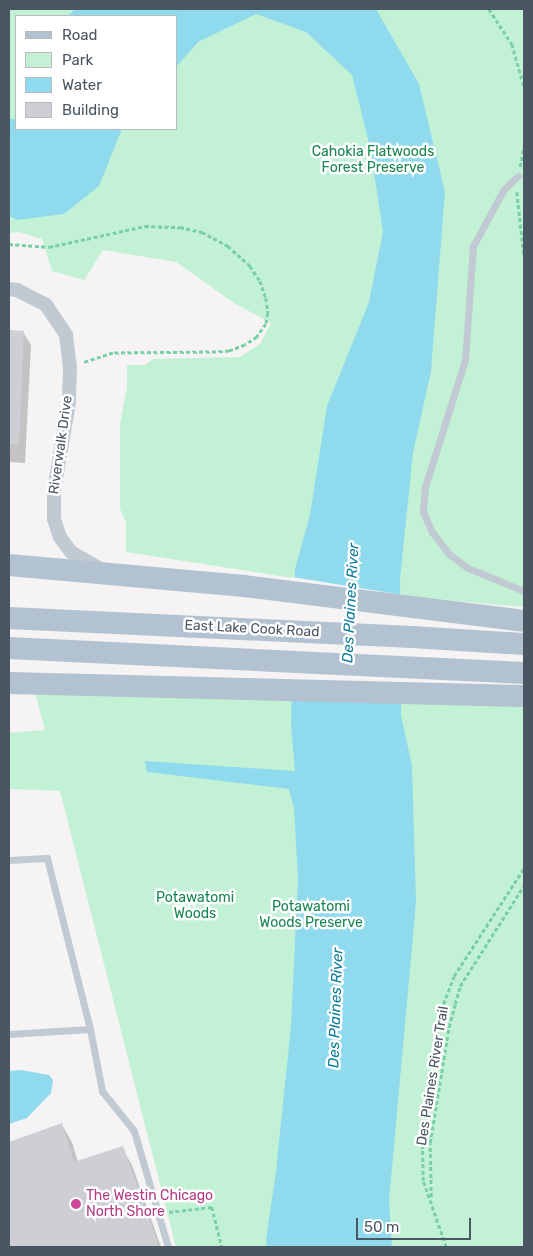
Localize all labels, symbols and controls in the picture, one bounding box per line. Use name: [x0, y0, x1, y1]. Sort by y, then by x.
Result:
legend: [15, 15, 178, 130]
text: Road: [62, 26, 98, 44]
text: Park: [62, 51, 93, 69]
text: Water: [62, 76, 102, 94]
text: Building: [62, 101, 119, 119]
park label: Cahokia Flatwoods Forest Preserve: [312, 144, 434, 176]
street label: Riverwalk Drive: [46, 394, 76, 496]
water label: Des Plaines River: [339, 542, 363, 664]
street label: East Lake Cook Road: [184, 617, 320, 641]
park label: Potawatomi Woods: [156, 890, 234, 922]
park label: Potawatomi Woods Preserve: [259, 899, 363, 932]
water label: Des Plaines River: [325, 948, 347, 1068]
street label: Des Plaines River Trail: [414, 1005, 452, 1147]
place label: The Westin Chicago North Shore: [86, 1188, 213, 1220]
marker: The Westin Chicago North Shore: [70, 1198, 82, 1210]
scale bar: [358, 1208, 473, 1240]
text: 50 m: [364, 1218, 399, 1236]

